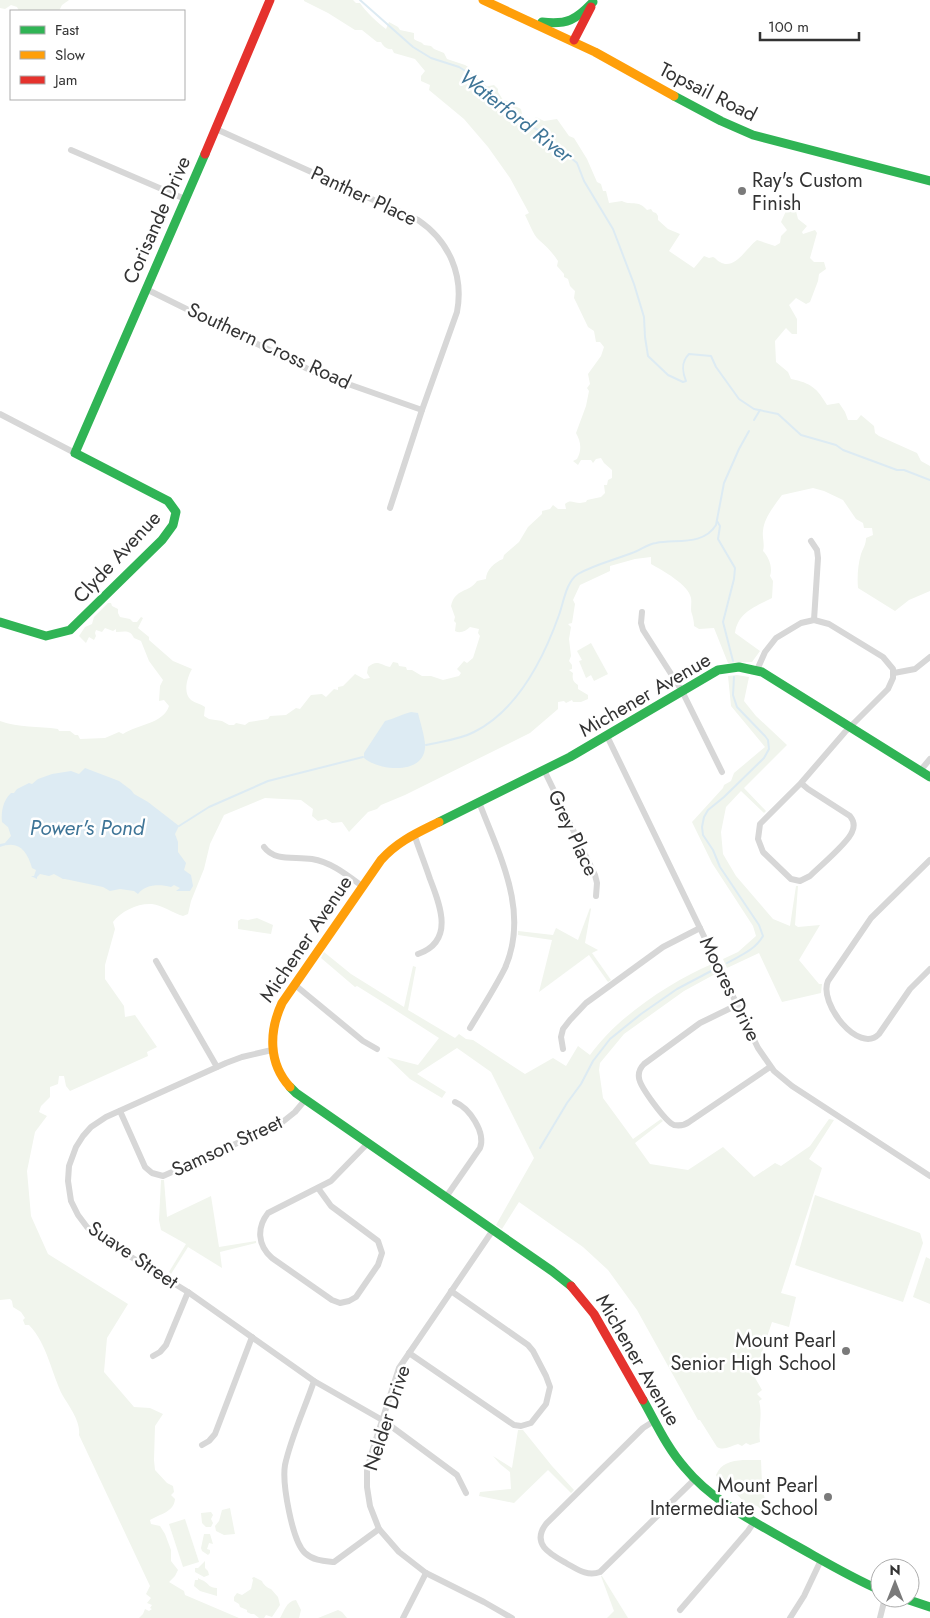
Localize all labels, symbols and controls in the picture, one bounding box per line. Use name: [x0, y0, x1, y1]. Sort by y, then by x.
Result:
legend: [10, 10, 185, 100]
scale bar: [760, 10, 859, 42]
text: 100 m: [768, 16, 809, 38]
text: Fast: [55, 19, 79, 41]
text: Slow: [55, 44, 86, 66]
street label: Topsail Road: [654, 55, 762, 129]
water label: Waterford River: [453, 62, 580, 171]
text: Jam: [53, 69, 78, 91]
street label: Corisande Drive: [116, 152, 198, 288]
street label: Panther Place: [306, 159, 422, 233]
place label: Ray's Custom Finish: [752, 166, 863, 218]
marker: Ray's Custom Finish: [736, 185, 748, 197]
street label: Southern Cross Road: [182, 295, 356, 397]
street label: Clyde Avenue: [66, 504, 168, 610]
street label: Michener Avenue: [574, 646, 716, 744]
street label: Grey Place: [540, 785, 606, 881]
water label: Power's Pond: [30, 813, 146, 843]
street label: Michener Avenue: [253, 870, 359, 1008]
street label: Moores Drive: [692, 932, 768, 1046]
street label: Samson Street: [167, 1108, 287, 1184]
street label: Suave Street: [82, 1214, 184, 1296]
street label: Michener Avenue: [589, 1289, 687, 1431]
place label: Mount Pearl Senior High School: [670, 1326, 836, 1378]
marker: Mount Pearl Senior High School: [840, 1345, 852, 1357]
street label: Nelder Drive: [356, 1361, 418, 1475]
place label: Mount Pearl Intermediate School: [650, 1471, 818, 1523]
marker: Mount Pearl Intermediate School: [822, 1491, 834, 1503]
north arrow: [870, 1558, 920, 1608]
text: N: [889, 1560, 901, 1580]

